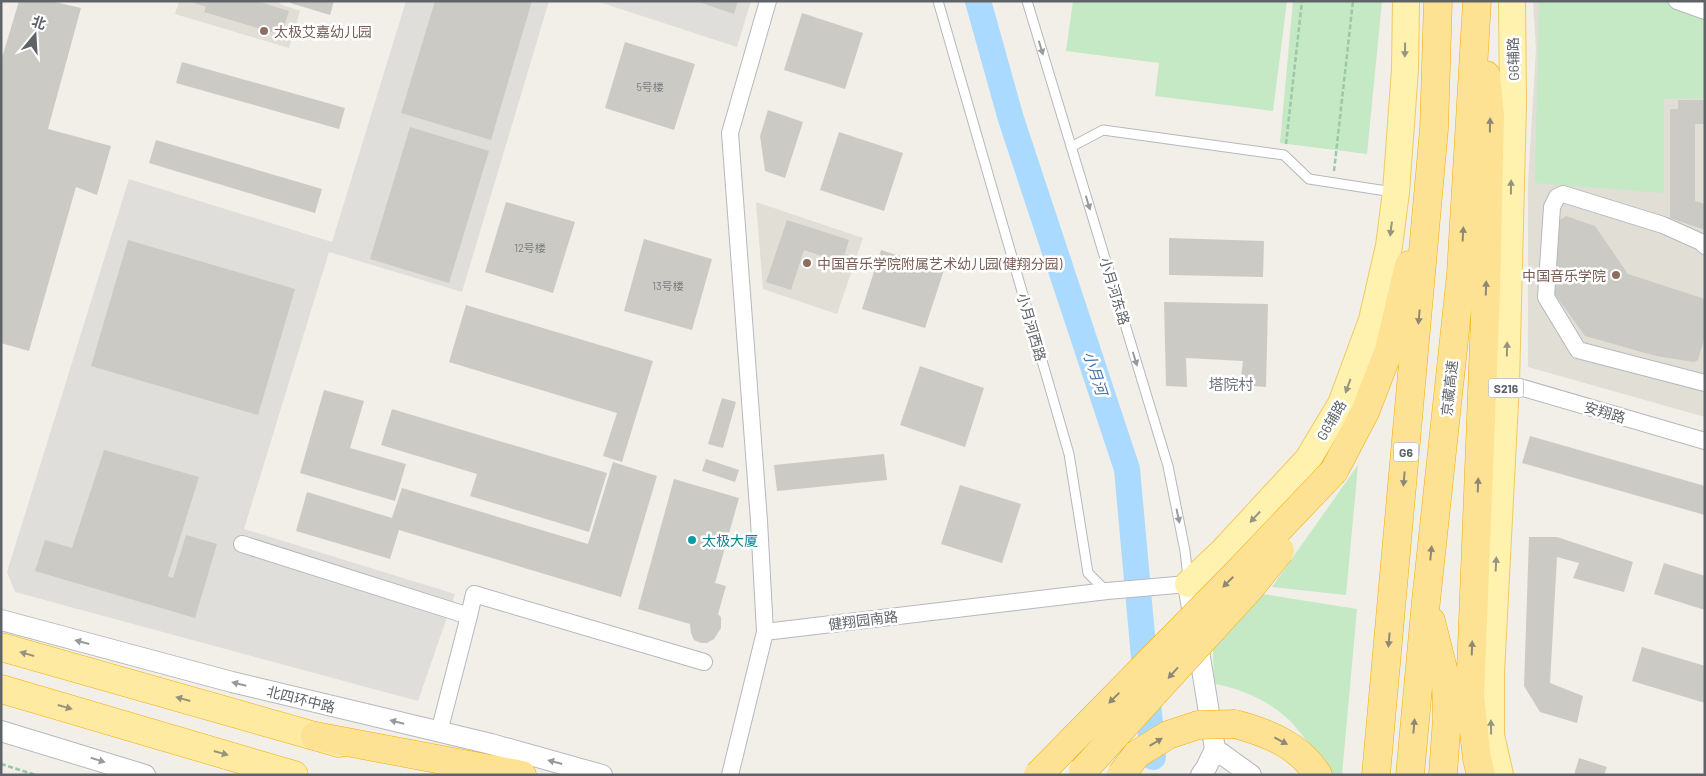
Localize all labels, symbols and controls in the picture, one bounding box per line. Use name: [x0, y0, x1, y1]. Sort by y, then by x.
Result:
north arrow: [10, 10, 60, 60]
text: 北: [30, 12, 48, 32]
place label: 太极艾嘉幼儿园: [274, 23, 372, 40]
marker: 太极艾嘉幼儿园: [258, 25, 270, 37]
street label: G6辅路: [1504, 37, 1522, 81]
one-way arrow: [1037, 41, 1045, 56]
one-way arrow: [1401, 42, 1409, 58]
house number: 5号楼: [636, 80, 664, 93]
one-way arrow: [1486, 117, 1494, 133]
one-way arrow: [1507, 179, 1515, 195]
one-way arrow: [1085, 196, 1093, 211]
one-way arrow: [1387, 222, 1395, 238]
one-way arrow: [1460, 226, 1468, 242]
house number: 12号楼: [514, 241, 546, 254]
place label: 中国音乐学院附属艺术幼儿园(健翔分园): [817, 255, 1063, 272]
street label: 小月河东路: [1097, 255, 1133, 327]
marker: 中国音乐学院附属艺术幼儿园(健翔分园): [801, 257, 813, 269]
place label: 中国音乐学院: [1522, 267, 1606, 284]
marker: 中国音乐学院: [1610, 269, 1622, 281]
house number: 13号楼: [652, 279, 684, 292]
one-way arrow: [1483, 280, 1491, 296]
street label: 小月河西路: [1014, 291, 1050, 363]
one-way arrow: [1414, 309, 1422, 325]
one-way arrow: [1503, 341, 1511, 357]
water label: 小月河: [1080, 349, 1112, 400]
one-way arrow: [1132, 352, 1140, 367]
street label: 京藏高速: [1438, 359, 1460, 417]
district label: 塔院村: [1208, 375, 1254, 393]
one-way arrow: [1344, 378, 1351, 393]
road number: S216: [1488, 378, 1524, 398]
street label: G6辅路: [1313, 397, 1349, 443]
street label: 安翔路: [1582, 398, 1628, 426]
road number: G6: [1394, 442, 1418, 462]
one-way arrow: [1399, 471, 1407, 487]
one-way arrow: [1475, 477, 1483, 493]
one-way arrow: [1174, 508, 1182, 523]
one-way arrow: [1249, 510, 1261, 522]
place label: 太极大厦: [702, 532, 758, 549]
marker: 太极大厦: [686, 534, 698, 546]
one-way arrow: [1427, 544, 1435, 560]
one-way arrow: [1493, 556, 1501, 572]
one-way arrow: [1222, 576, 1234, 588]
street label: 健翔园南路: [827, 607, 899, 633]
one-way arrow: [1385, 633, 1393, 649]
one-way arrow: [75, 638, 90, 646]
one-way arrow: [1468, 639, 1476, 655]
one-way arrow: [19, 650, 34, 658]
one-way arrow: [1167, 666, 1179, 678]
one-way arrow: [232, 680, 247, 688]
street label: 北四环中路: [265, 682, 337, 716]
one-way arrow: [1108, 692, 1120, 704]
one-way arrow: [176, 694, 191, 702]
one-way arrow: [57, 704, 72, 712]
one-way arrow: [390, 718, 405, 726]
one-way arrow: [1410, 718, 1418, 734]
one-way arrow: [1487, 718, 1495, 734]
one-way arrow: [1274, 737, 1288, 745]
one-way arrow: [1149, 738, 1162, 747]
one-way arrow: [213, 749, 228, 757]
one-way arrow: [91, 757, 106, 765]
one-way arrow: [547, 758, 562, 766]

